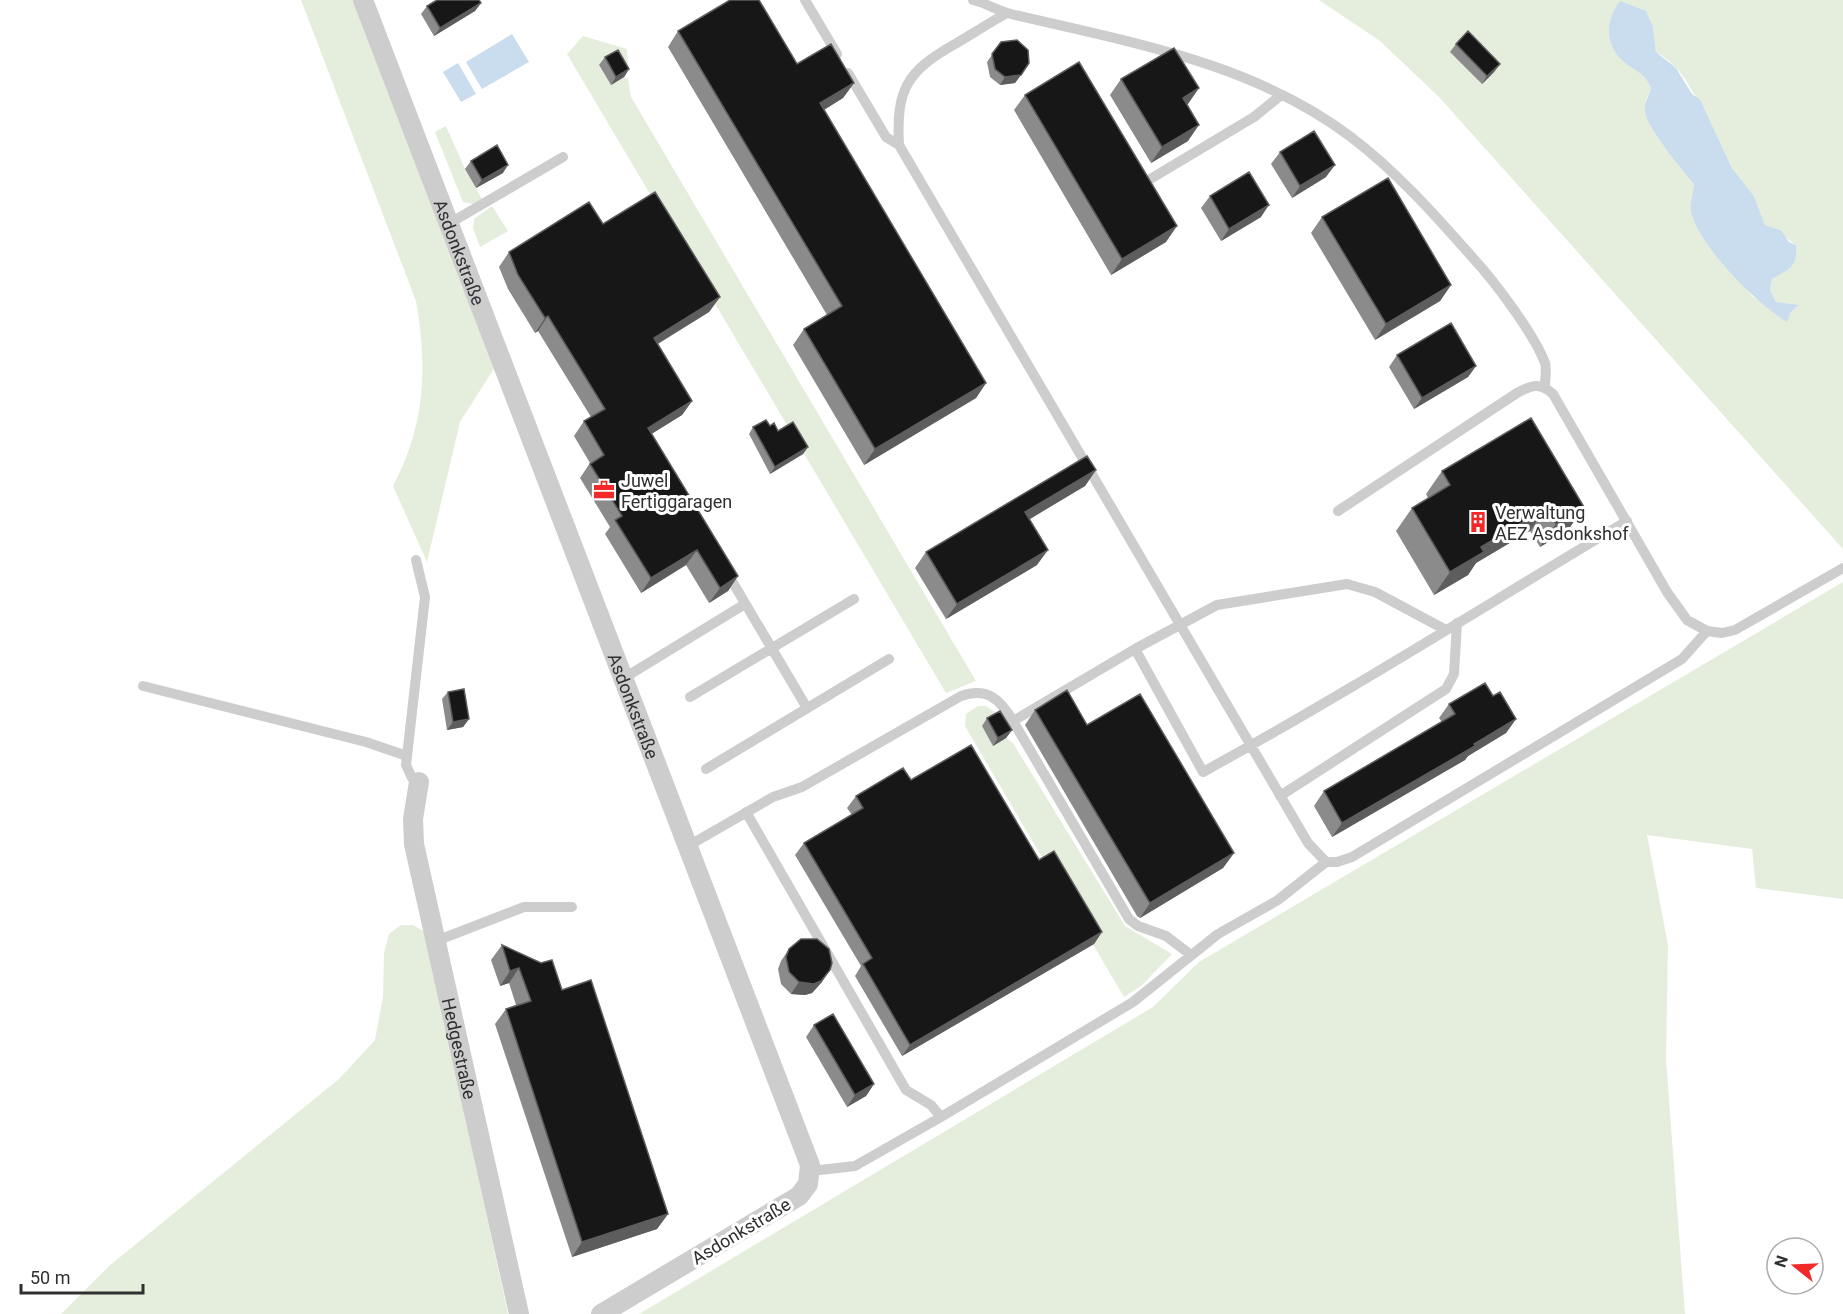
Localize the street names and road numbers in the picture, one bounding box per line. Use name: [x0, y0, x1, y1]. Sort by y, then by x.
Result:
street label: Asdonkstraße: [430, 196, 490, 308]
street label: Asdonkstraße: [604, 650, 664, 762]
street label: Hedgestraße: [438, 996, 481, 1101]
street label: Asdonkstraße: [688, 1193, 794, 1269]

